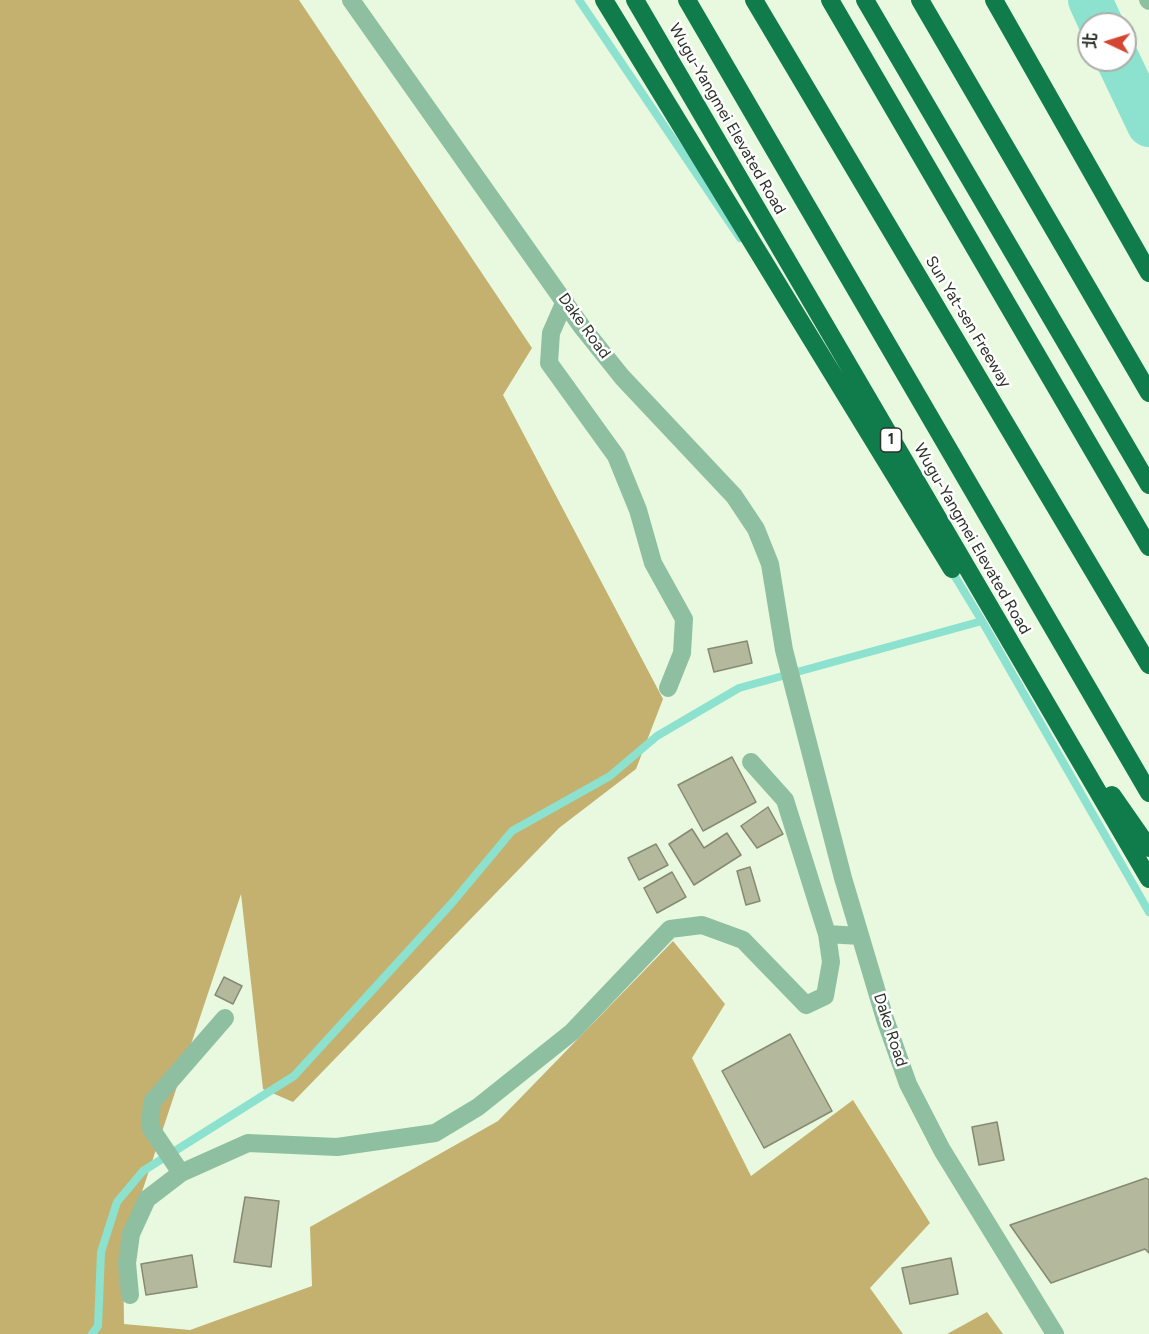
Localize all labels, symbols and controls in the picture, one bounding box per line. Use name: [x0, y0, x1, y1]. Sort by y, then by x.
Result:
north arrow: [1077, 12, 1137, 72]
street label: Wugu-Yangmei Elevated Road: [664, 20, 790, 218]
text: 北: [1081, 32, 1101, 50]
street label: Sun Yat-sen Freeway: [921, 253, 1015, 391]
street label: Dake Road: [554, 290, 614, 362]
road number: 1: [880, 428, 902, 452]
street label: Wugu-Yangmei Elevated Road: [909, 440, 1035, 638]
street label: Dake Road: [869, 991, 911, 1069]

